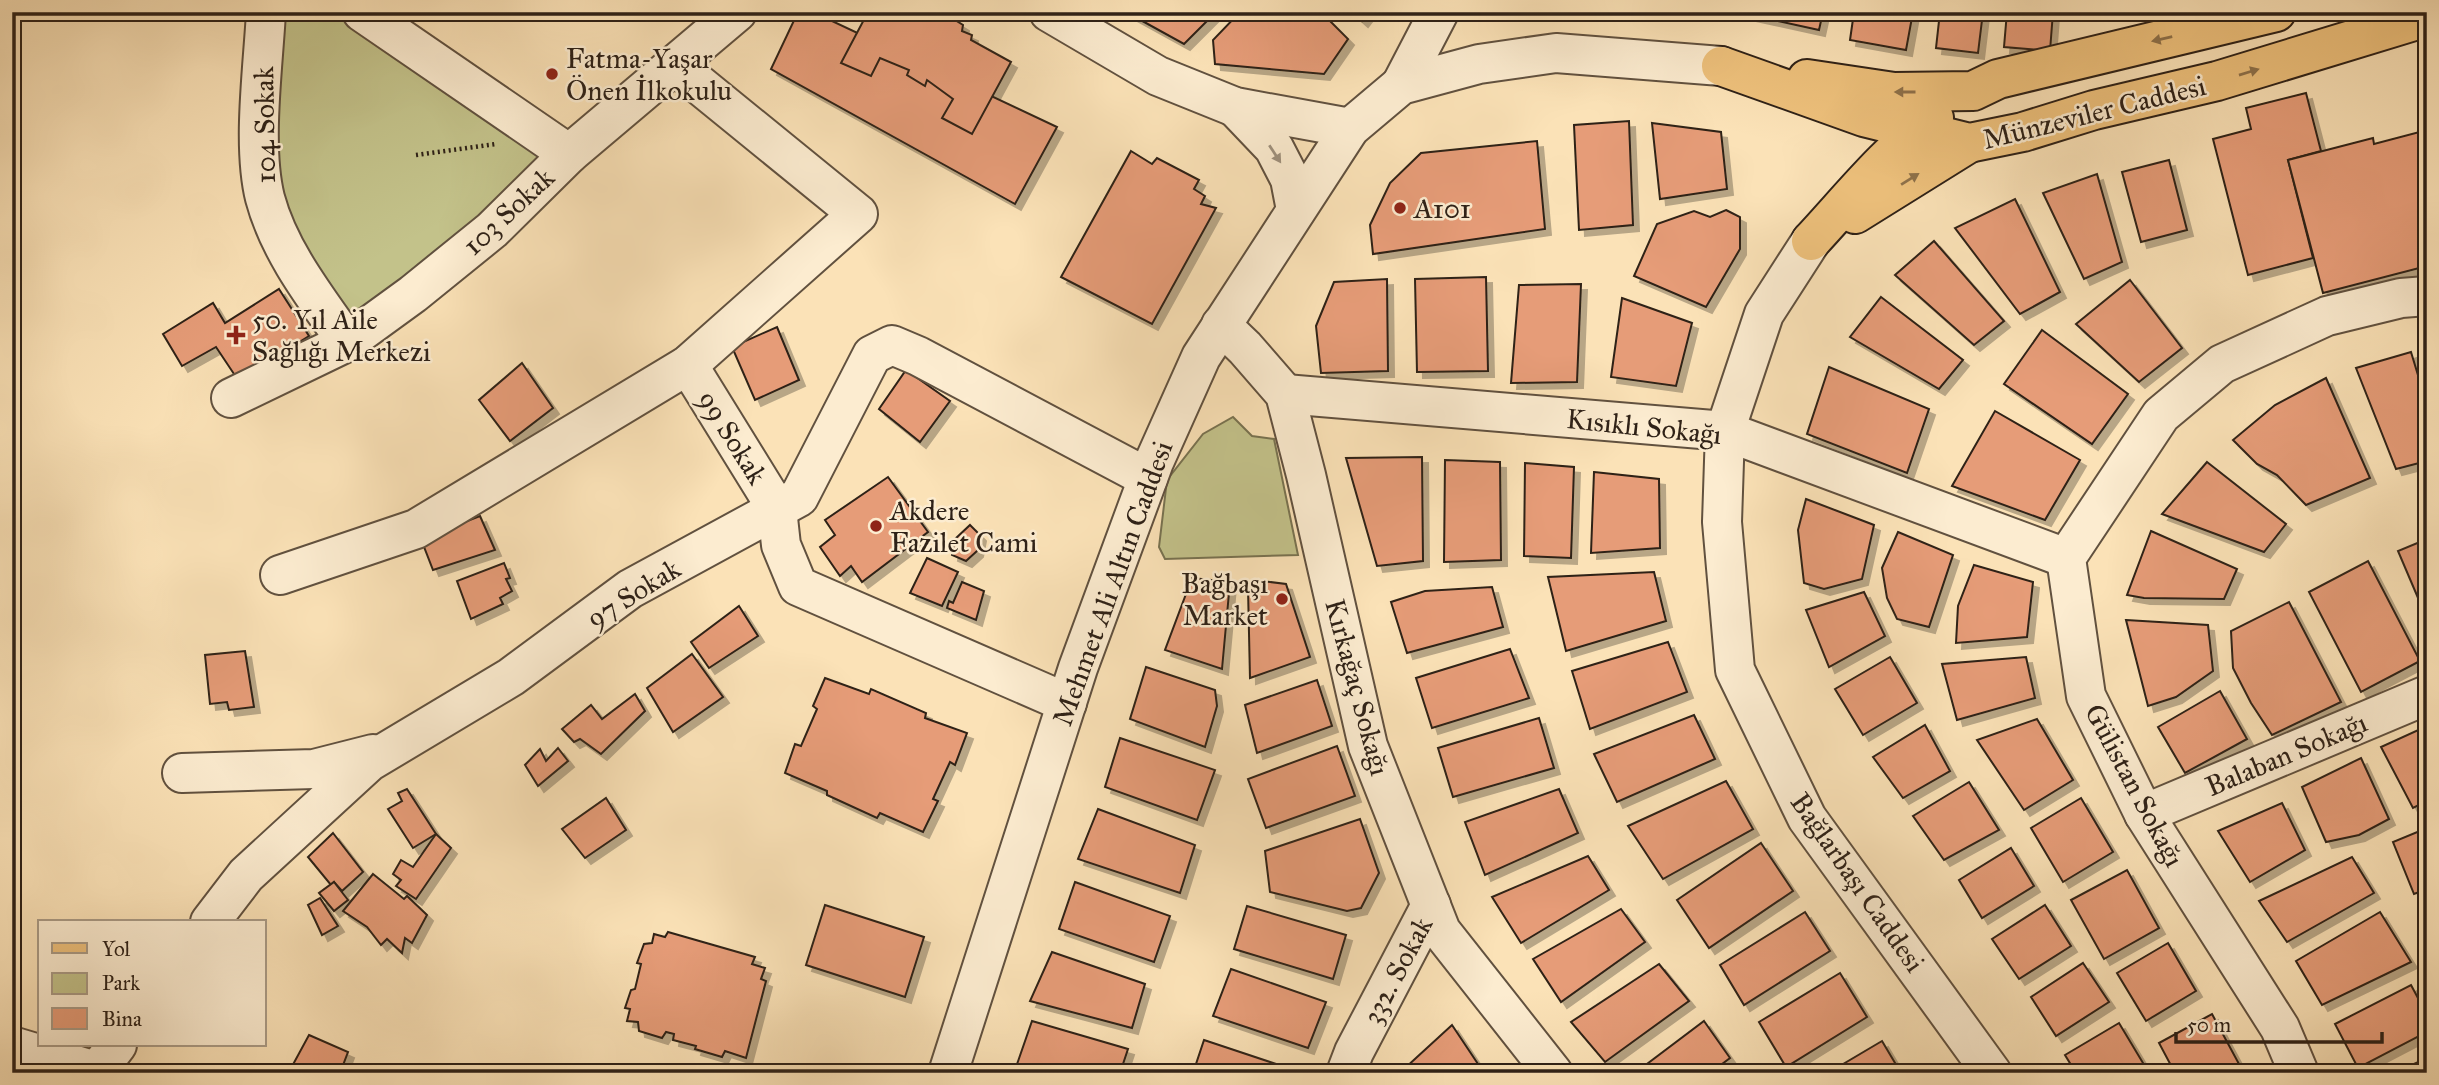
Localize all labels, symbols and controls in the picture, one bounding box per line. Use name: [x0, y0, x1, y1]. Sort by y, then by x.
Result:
one-way arrow: [2151, 34, 2173, 45]
place label: Fatma-Yaşar Önen İlkokulu: [566, 41, 732, 108]
street label: 104 Sokak: [246, 66, 283, 184]
marker: Fatma-Yaşar Önen İlkokulu: [544, 66, 560, 82]
one-way arrow: [2238, 66, 2259, 76]
street label: Münzeviler Caddesi: [1979, 68, 2210, 157]
one-way arrow: [1894, 86, 1916, 97]
one-way arrow: [1269, 144, 1282, 163]
street label: 103 Sokak: [455, 160, 561, 263]
one-way arrow: [1901, 172, 1920, 185]
place label: A101: [1413, 191, 1471, 226]
marker: A101: [1392, 200, 1408, 216]
place label: 50. Yıl Aile Sağlığı Merkezi: [252, 302, 431, 369]
marker: 50. Yıl Aile Sağlığı Merkezi: [226, 325, 246, 345]
street label: 99 Sokak: [690, 384, 775, 491]
street label: Kısıklı Sokağı: [1565, 401, 1723, 452]
street label: Mehmet Ali Altın Caddesi: [1045, 436, 1180, 730]
place label: Akdere Fazilet Cami: [889, 493, 1038, 560]
marker: Akdere Fazilet Cami: [868, 518, 884, 534]
street label: 97 Sokak: [580, 551, 687, 636]
place label: Bağbaşı Market: [1181, 566, 1268, 633]
marker: Bağbaşı Market: [1274, 591, 1290, 607]
street label: Kırkağaç Sokağı: [1317, 595, 1398, 779]
street label: Gülistan Sokağı: [2077, 698, 2192, 873]
street label: Balaban Sokağı: [2200, 705, 2373, 804]
street label: Bağlarbaşı Caddesi: [1783, 786, 1933, 979]
street label: 332. Sokak: [1355, 910, 1440, 1030]
legend: [38, 920, 266, 1046]
text: Yol: [102, 936, 131, 962]
text: Park: [102, 970, 140, 996]
scale bar: [2176, 1001, 2383, 1045]
text: Bina: [102, 1006, 142, 1032]
text: 50 m: [2187, 1012, 2232, 1038]

